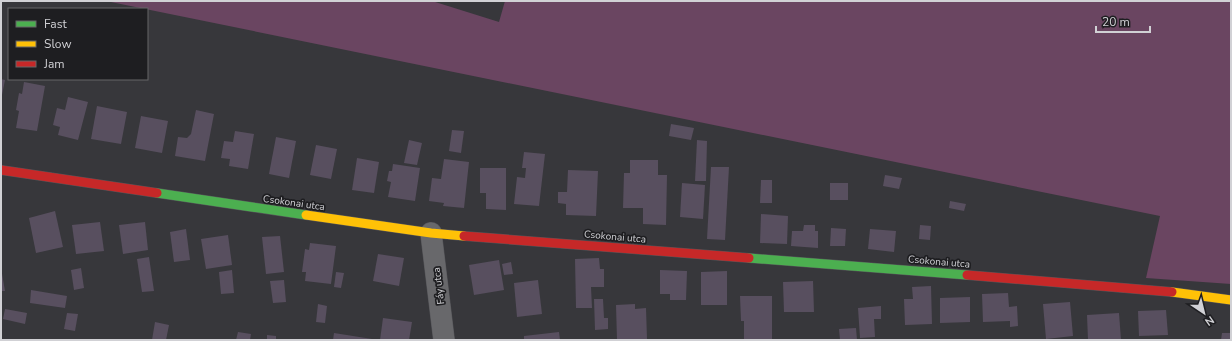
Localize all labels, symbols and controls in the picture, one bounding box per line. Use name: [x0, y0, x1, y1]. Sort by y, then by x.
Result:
legend: [8, 8, 148, 80]
scale bar: [1096, 8, 1150, 34]
text: 20 m: [1102, 14, 1130, 30]
text: Fast: [44, 16, 67, 32]
text: Slow: [44, 36, 72, 52]
text: Jam: [43, 56, 65, 72]
street label: Csokonai utca: [262, 192, 326, 214]
street label: Csokonai utca: [583, 227, 647, 247]
street label: Csokonai utca: [907, 252, 971, 272]
street label: Fáy utca: [430, 267, 448, 305]
north arrow: [1184, 293, 1224, 333]
text: N: [1202, 312, 1217, 329]

